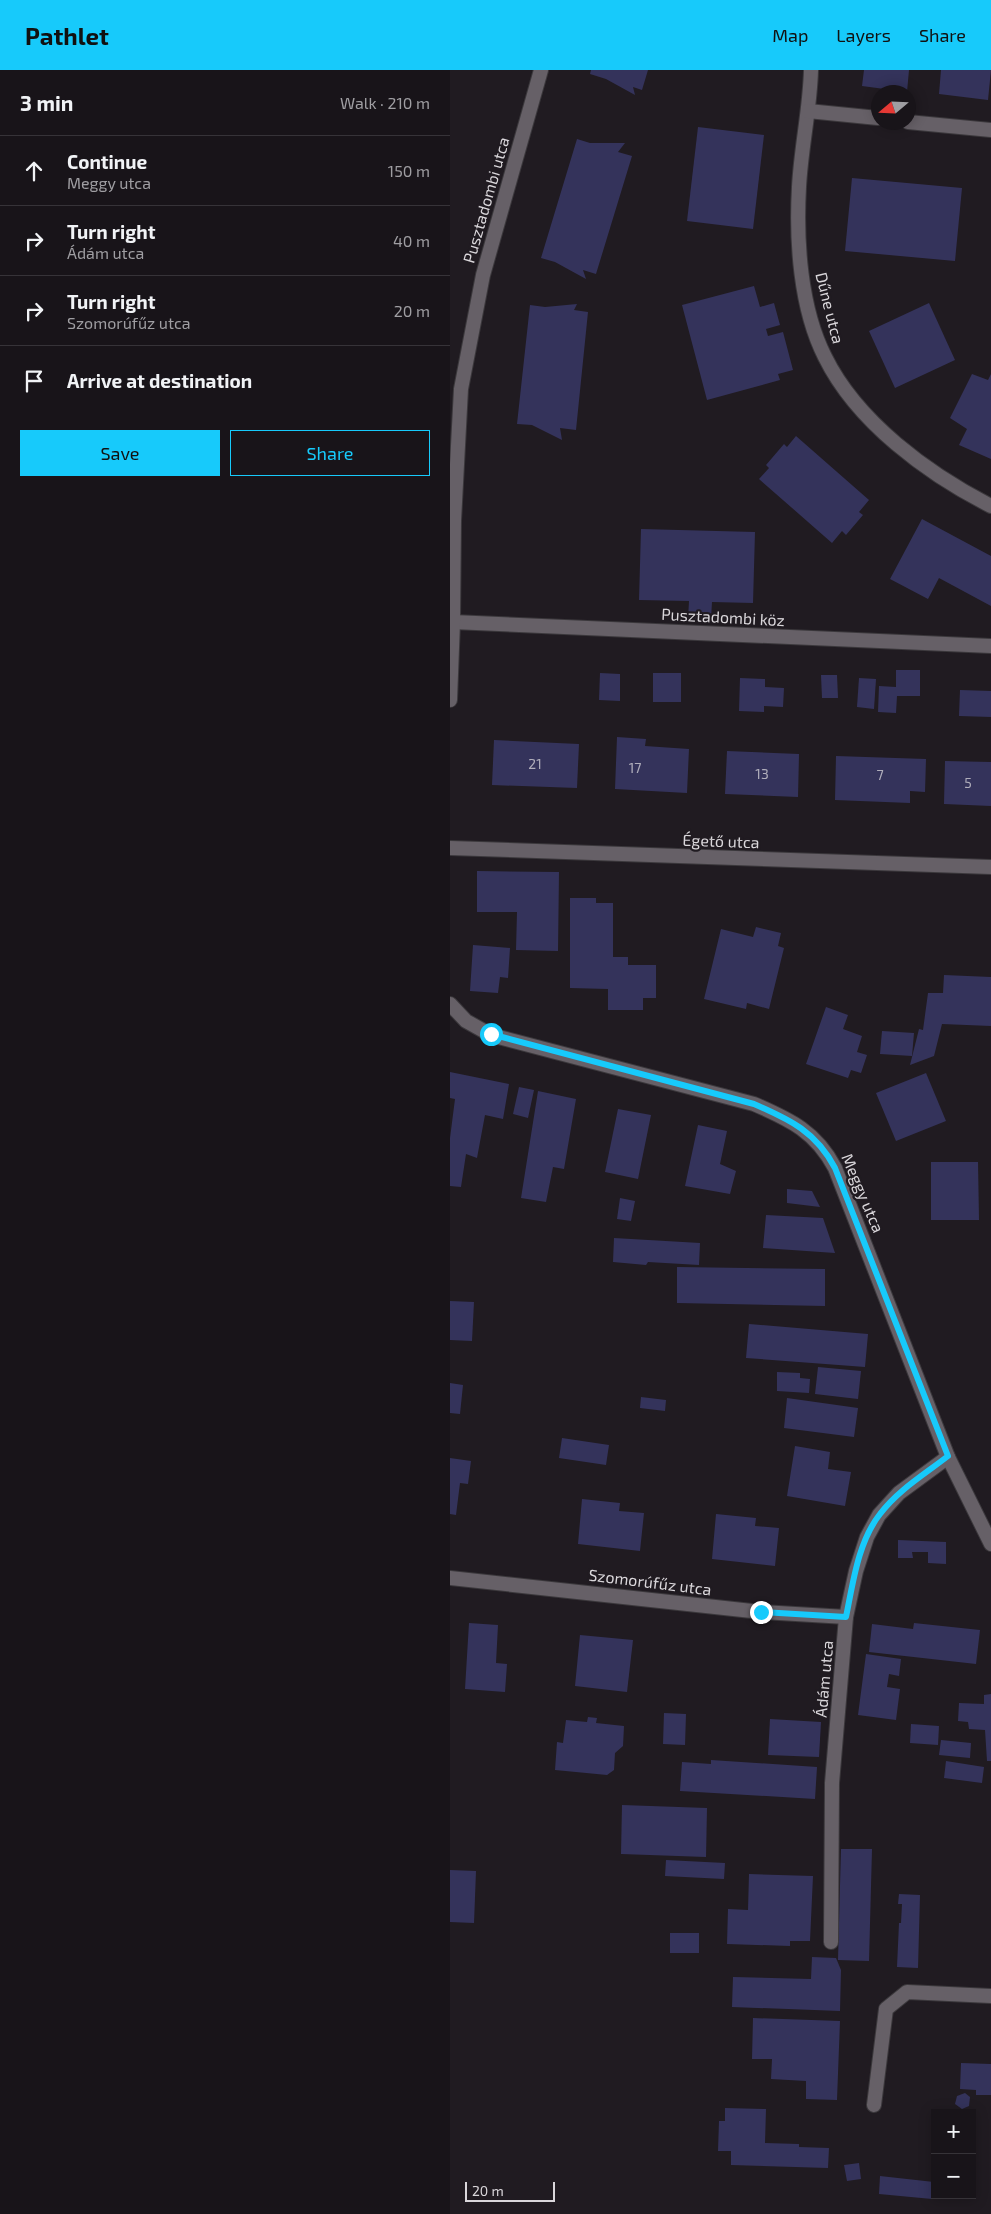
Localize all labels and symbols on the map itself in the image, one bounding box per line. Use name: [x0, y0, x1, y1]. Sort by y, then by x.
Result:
north arrow: [871, 85, 916, 130]
street label: Pusztadombi utca: [458, 135, 513, 265]
street label: Dűne utca: [812, 270, 849, 346]
street label: Pusztadombi köz: [661, 604, 785, 629]
house number: 21: [528, 755, 542, 772]
house number: 17: [629, 759, 641, 776]
house number: 13: [755, 765, 769, 782]
house number: 7: [876, 766, 884, 783]
house number: 5: [964, 774, 972, 791]
street label: Égető utca: [682, 830, 760, 851]
route start: [480, 1023, 503, 1046]
street label: Meggy utca: [838, 1150, 889, 1235]
street label: Szomorúfűz utca: [588, 1565, 713, 1598]
route end: [750, 1601, 773, 1624]
street label: Ádám utca: [811, 1640, 836, 1718]
scale bar: [465, 2179, 555, 2202]

